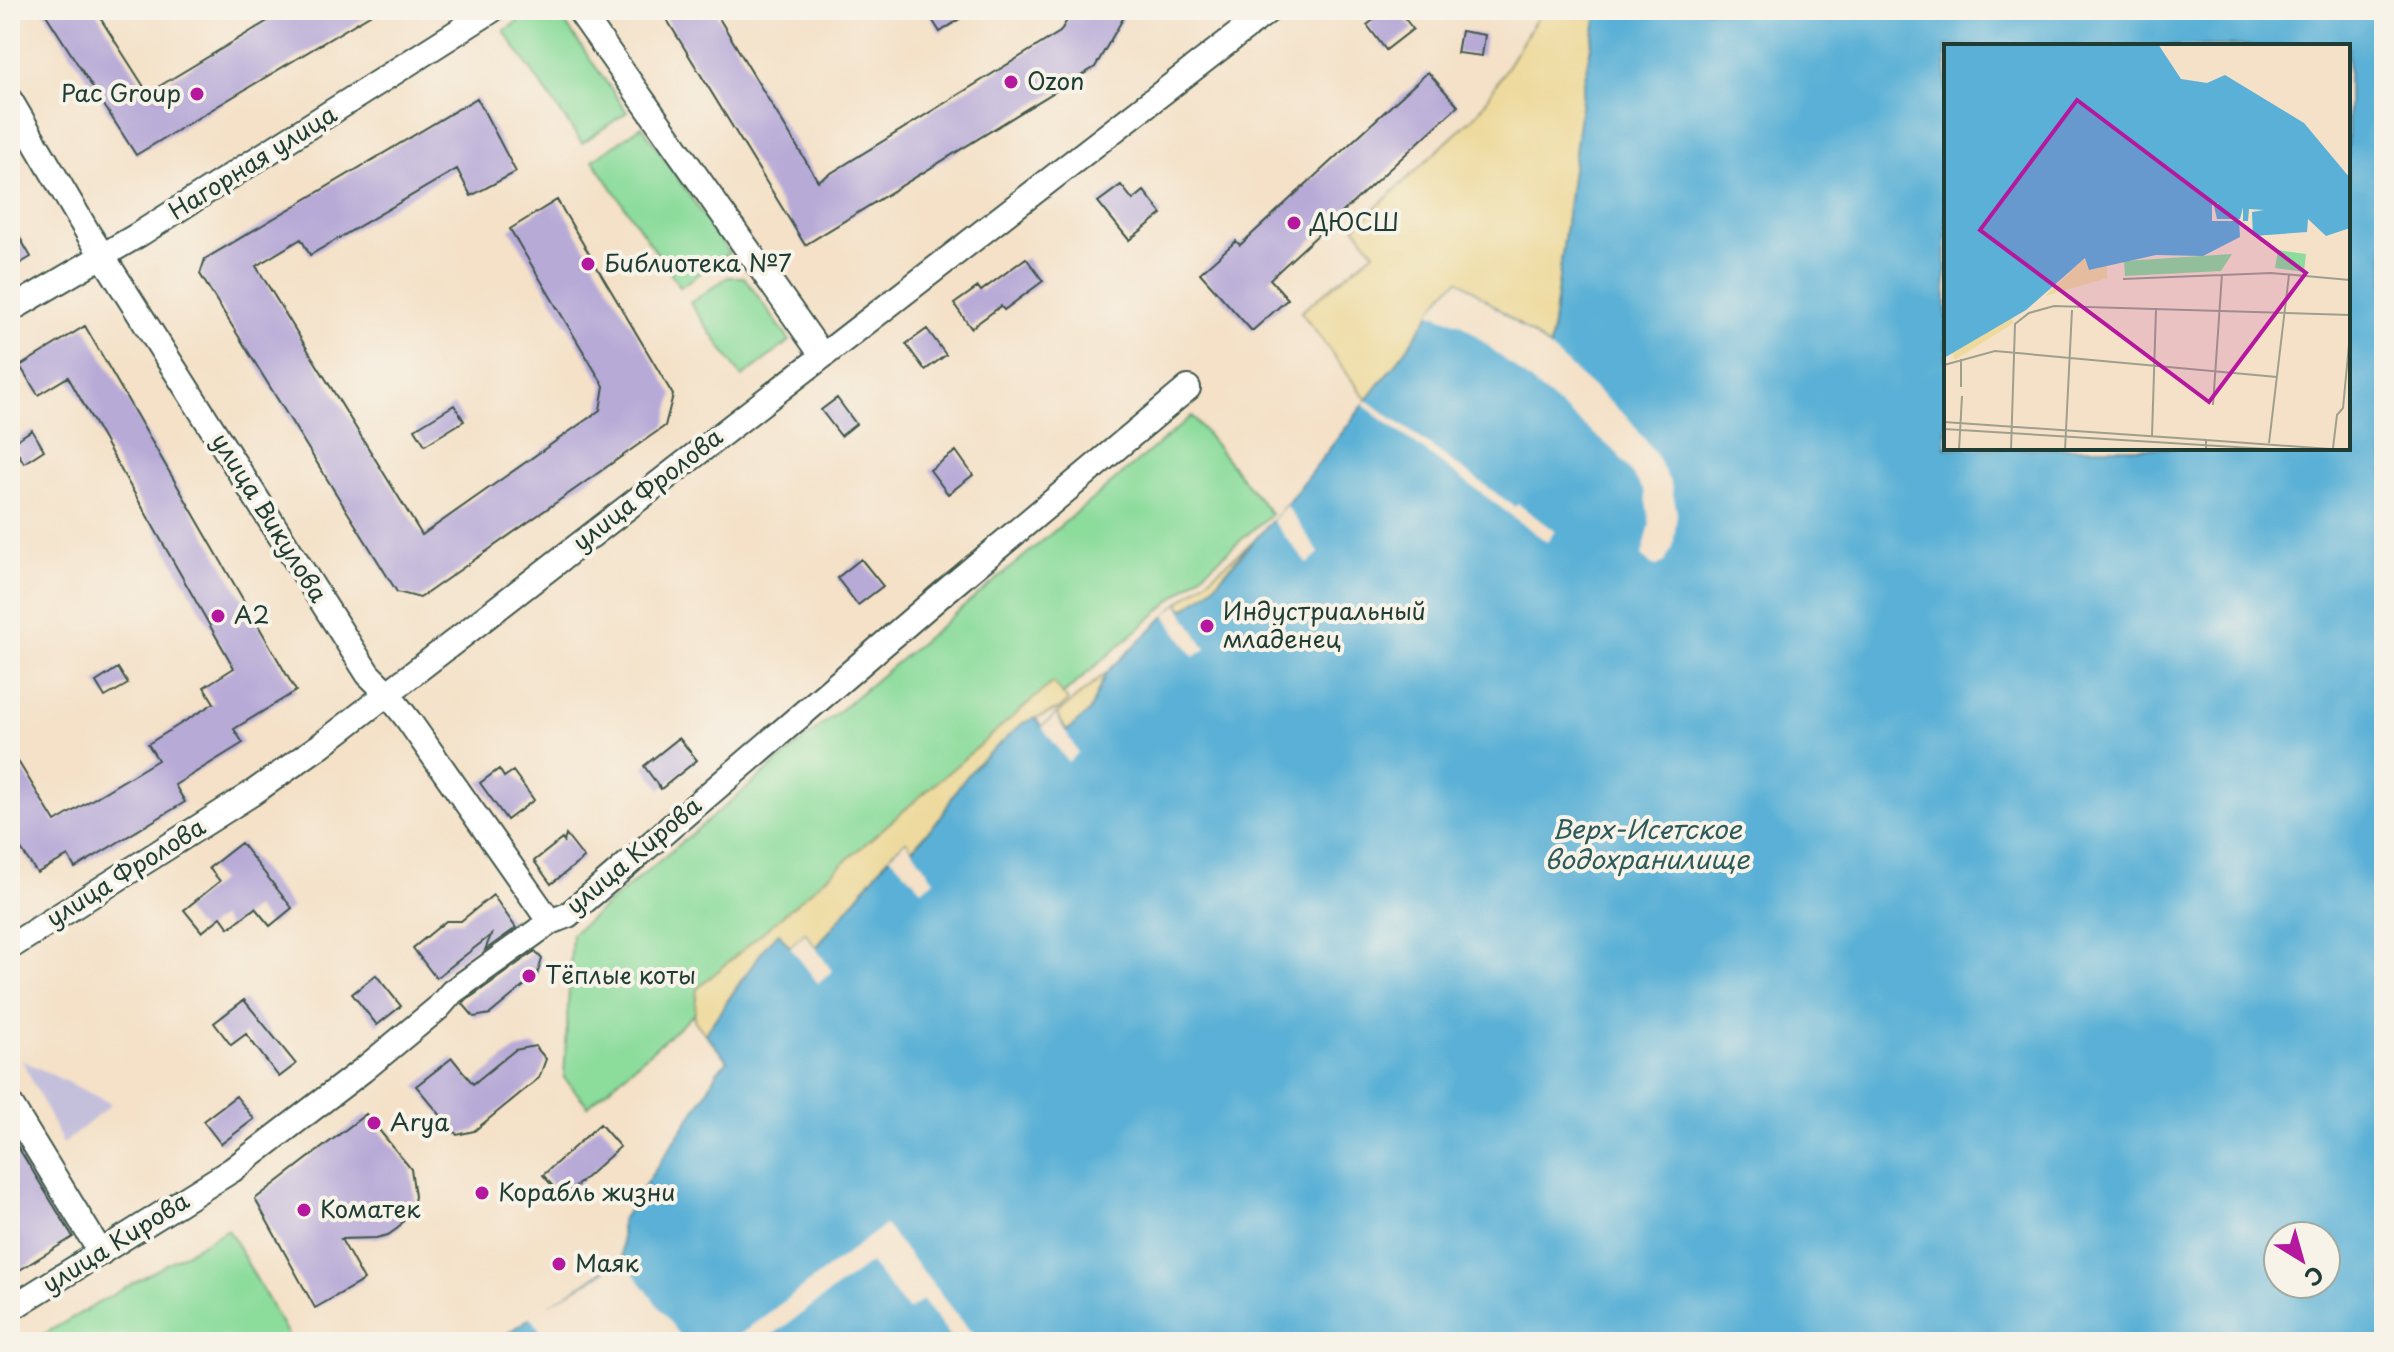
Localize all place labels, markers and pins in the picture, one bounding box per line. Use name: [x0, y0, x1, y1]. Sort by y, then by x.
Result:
place label: Ozon: [1027, 62, 1084, 98]
marker: Ozon: [1002, 73, 1020, 91]
place label: Pac Group: [61, 74, 181, 110]
marker: Pac Group: [188, 85, 206, 103]
place label: ДЮСШ: [1309, 203, 1399, 239]
marker: ДЮСШ: [1285, 214, 1303, 232]
place label: Библиотека №7: [604, 244, 792, 280]
marker: Библиотека №7: [579, 255, 597, 273]
place label: Индустриальный младенец: [1223, 592, 1426, 656]
place label: А2: [234, 596, 269, 632]
marker: А2: [209, 607, 227, 625]
marker: Индустриальный младенец: [1198, 617, 1216, 635]
place label: Тёплые коты: [545, 956, 696, 992]
marker: Тёплые коты: [520, 967, 538, 985]
place label: Arya: [390, 1103, 449, 1139]
marker: Arya: [365, 1114, 383, 1132]
place label: Корабль жизни: [498, 1173, 676, 1209]
marker: Корабль жизни: [473, 1184, 491, 1202]
place label: Коматек: [320, 1190, 421, 1226]
marker: Коматек: [295, 1201, 313, 1219]
place label: Маяк: [575, 1244, 639, 1280]
marker: Маяк: [550, 1255, 568, 1273]

